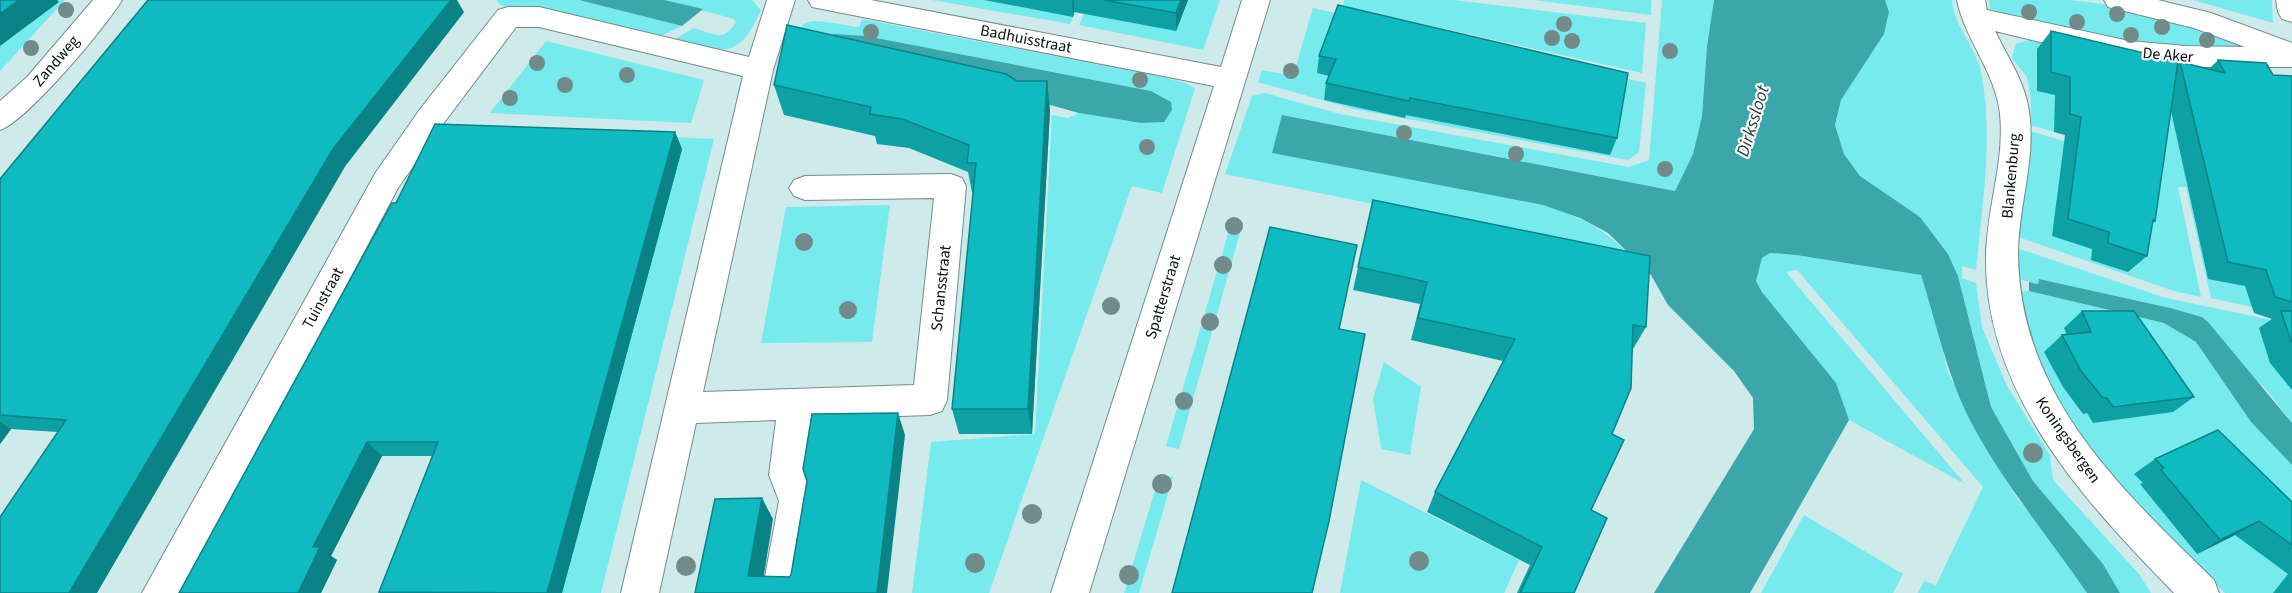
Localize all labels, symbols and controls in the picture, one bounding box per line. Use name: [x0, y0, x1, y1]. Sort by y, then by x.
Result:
street label: Badhuisstraat: [978, 19, 1074, 59]
street label: Zandweg: [28, 31, 84, 91]
street label: De Aker: [2142, 42, 2195, 68]
water label: Dirkssloot: [1730, 81, 1776, 160]
street label: Blankenburg: [1996, 132, 2026, 220]
street label: Schansstraat: [926, 243, 957, 332]
street label: Spatterstraat: [1140, 252, 1186, 342]
street label: Tuinstraat: [297, 263, 349, 333]
street label: Koningsbergen: [2030, 392, 2106, 488]

